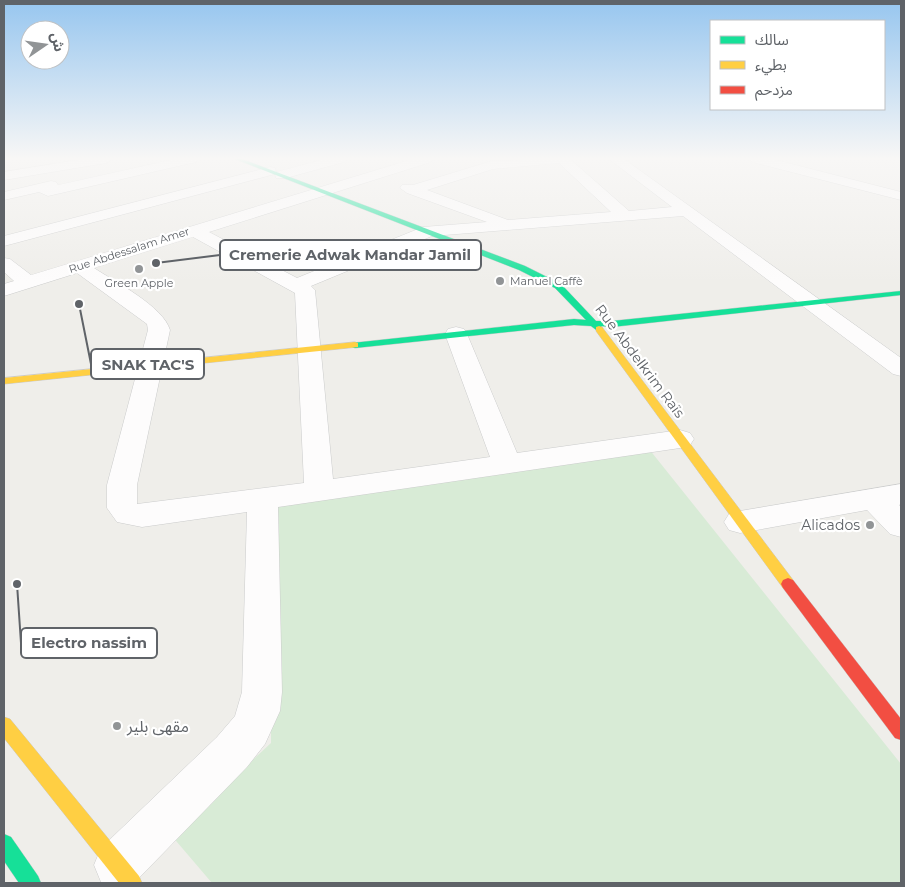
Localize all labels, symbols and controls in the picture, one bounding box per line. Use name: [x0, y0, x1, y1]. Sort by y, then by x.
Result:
north arrow: [20, 20, 70, 70]
legend: [710, 20, 885, 110]
text: سالك: [755, 30, 789, 49]
text: ش: [47, 31, 69, 53]
text: بطيء: [755, 55, 787, 76]
text: مزدحم: [755, 80, 793, 101]
street label: Rue Abdessalam Amer: [67, 224, 191, 276]
callout: Cremerie Adwak Mandar Jamil: [220, 240, 481, 270]
text: Cremerie Adwak Mandar Jamil: [229, 245, 471, 264]
marker: Green Apple: [133, 263, 145, 275]
place label: Manuel Caffè: [510, 274, 583, 288]
marker: Manuel Caffè: [494, 275, 506, 287]
place label: Green Apple: [105, 276, 174, 290]
street label: Rue Abdelkrim Raïs: [591, 301, 689, 422]
callout: SNAK TAC'S: [91, 349, 204, 379]
text: SNAK TAC'S: [102, 355, 195, 374]
place label: Alicados: [801, 516, 860, 534]
marker: Alicados: [864, 519, 876, 531]
callout: Electro nassim: [21, 628, 157, 658]
text: Electro nassim: [31, 633, 147, 652]
place label: مقهى بلير: [126, 717, 189, 736]
marker: مقهى بلير: [111, 720, 123, 732]

